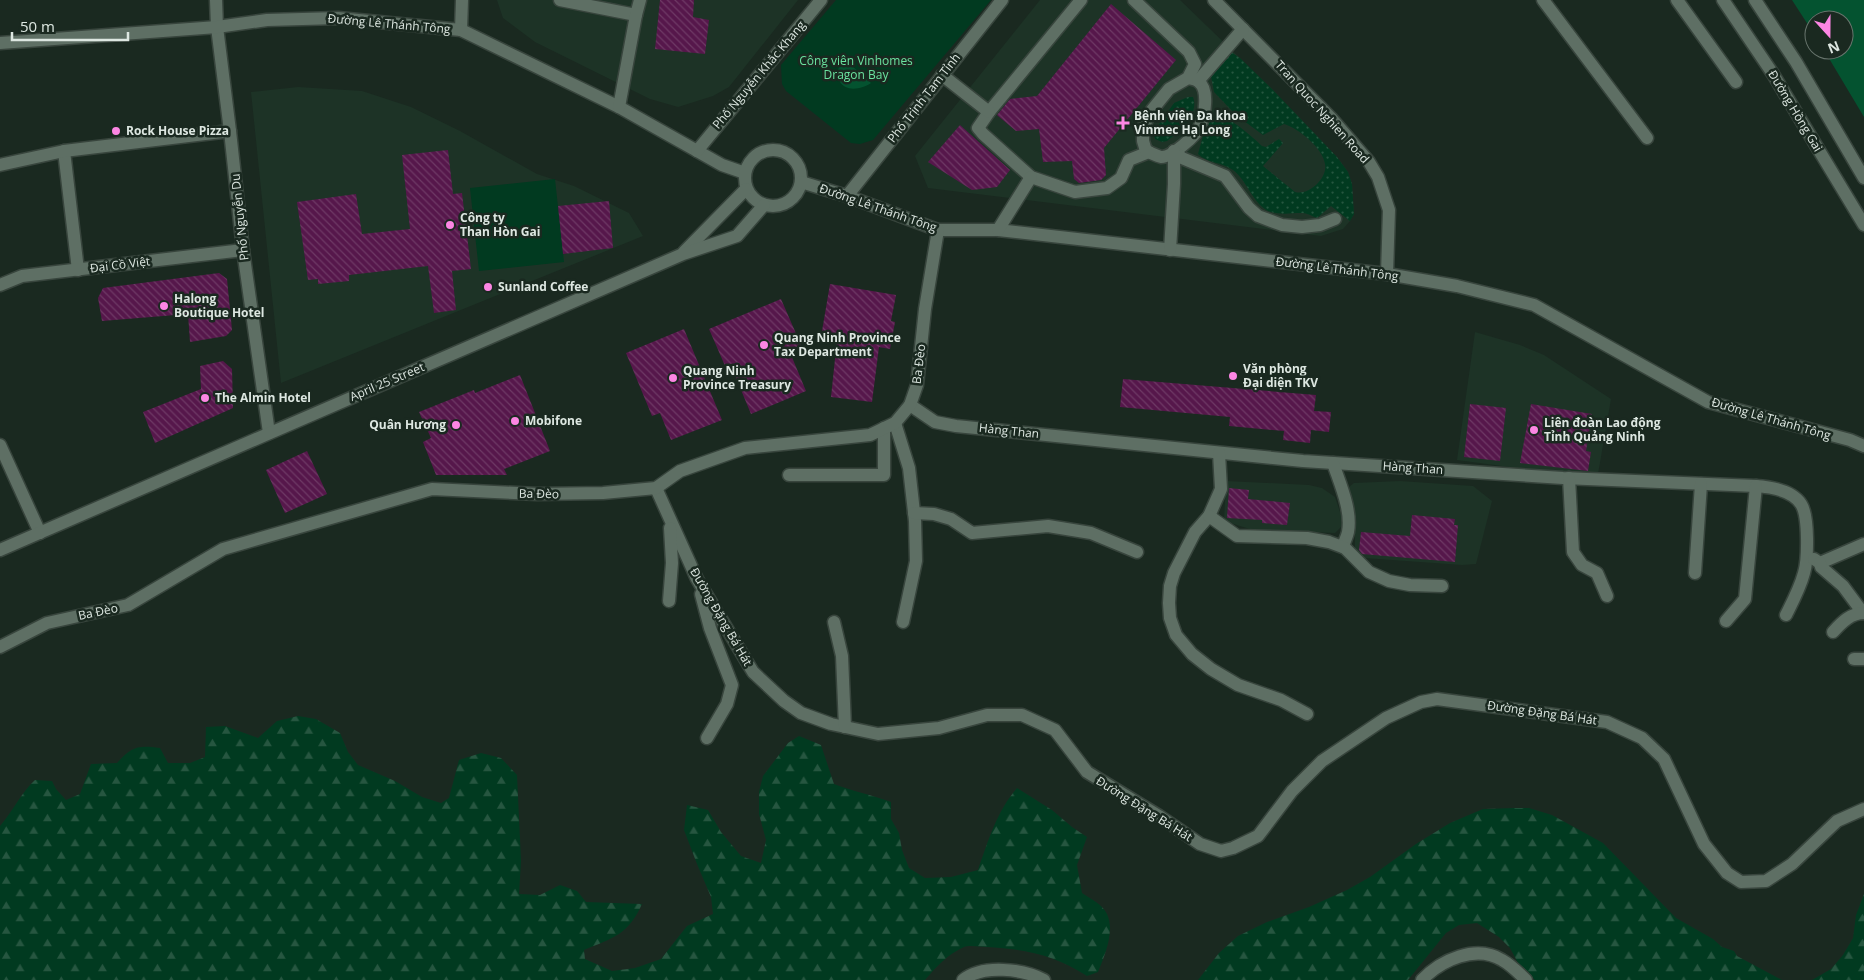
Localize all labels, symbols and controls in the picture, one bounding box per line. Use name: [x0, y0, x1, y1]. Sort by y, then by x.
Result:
scale bar: [12, 10, 129, 42]
street label: Đường Lê Thánh Tông: [327, 10, 452, 37]
north arrow: [1804, 10, 1854, 60]
text: 50 m: [20, 16, 55, 36]
street label: Phố Nguyễn Khắc Khang: [708, 17, 809, 132]
text: N: [1825, 37, 1843, 59]
street label: Phố Trịnh Tam Tỉnh: [883, 49, 964, 146]
park label: Công viên Vinhomes Dragon Bay: [799, 52, 913, 83]
street label: Tran Quoc Nghien Road: [1271, 56, 1373, 167]
street label: Đường Hồng Gai: [1764, 67, 1827, 155]
place label: Bệnh viện Đa khoa Vinmec Hạ Long: [1134, 107, 1246, 138]
marker: Bệnh viện Đa khoa Vinmec Hạ Long: [1116, 116, 1130, 130]
place label: Rock House Pizza: [126, 122, 229, 139]
marker: Rock House Pizza: [110, 125, 122, 137]
street label: Phố Nguyễn Du: [226, 173, 253, 261]
street label: Đường Lê Thánh Tông: [817, 179, 940, 236]
place label: Công ty Than Hòn Gai: [460, 209, 540, 240]
marker: Công ty Than Hòn Gai: [444, 219, 456, 231]
street label: Đại Cồ Việt: [89, 252, 151, 277]
street label: Đường Lê Thánh Tông: [1275, 253, 1400, 285]
place label: Sunland Coffee: [498, 278, 588, 295]
marker: Sunland Coffee: [482, 281, 494, 293]
place label: Halong Boutique Hotel: [174, 290, 265, 321]
marker: Halong Boutique Hotel: [158, 300, 170, 312]
place label: Quang Ninh Province Tax Department: [774, 329, 901, 360]
marker: Quang Ninh Province Tax Department: [758, 339, 770, 351]
street label: Ba Đèo: [908, 343, 929, 385]
street label: April 25 Street: [347, 358, 427, 405]
place label: Văn phòng Đại diện TKV: [1243, 360, 1318, 391]
place label: Quang Ninh Province Treasury: [683, 362, 791, 393]
marker: Văn phòng Đại diện TKV: [1227, 370, 1239, 382]
marker: Quang Ninh Province Treasury: [667, 372, 679, 384]
place label: The Almin Hotel: [215, 389, 311, 406]
marker: The Almin Hotel: [199, 392, 211, 404]
street label: Đường Lê Thánh Tông: [1710, 393, 1833, 444]
place label: Mobifone: [525, 412, 582, 429]
place label: Liên đoàn Lao động Tỉnh Quảng Ninh: [1544, 414, 1661, 445]
marker: Mobifone: [509, 415, 521, 427]
place label: Quân Hương: [369, 416, 446, 433]
marker: Quân Hương: [450, 419, 462, 431]
street label: Hàng Than: [978, 419, 1040, 442]
marker: Liên đoàn Lao động Tỉnh Quảng Ninh: [1528, 424, 1540, 436]
street label: Hàng Than: [1382, 457, 1444, 478]
street label: Ba Đèo: [519, 485, 559, 502]
street label: Đường Đặng Bá Hát: [686, 565, 756, 669]
street label: Ba Đèo: [76, 599, 119, 624]
street label: Đường Đặng Bá Hát: [1486, 696, 1598, 729]
street label: Đường Đặng Bá Hát: [1093, 772, 1196, 845]

